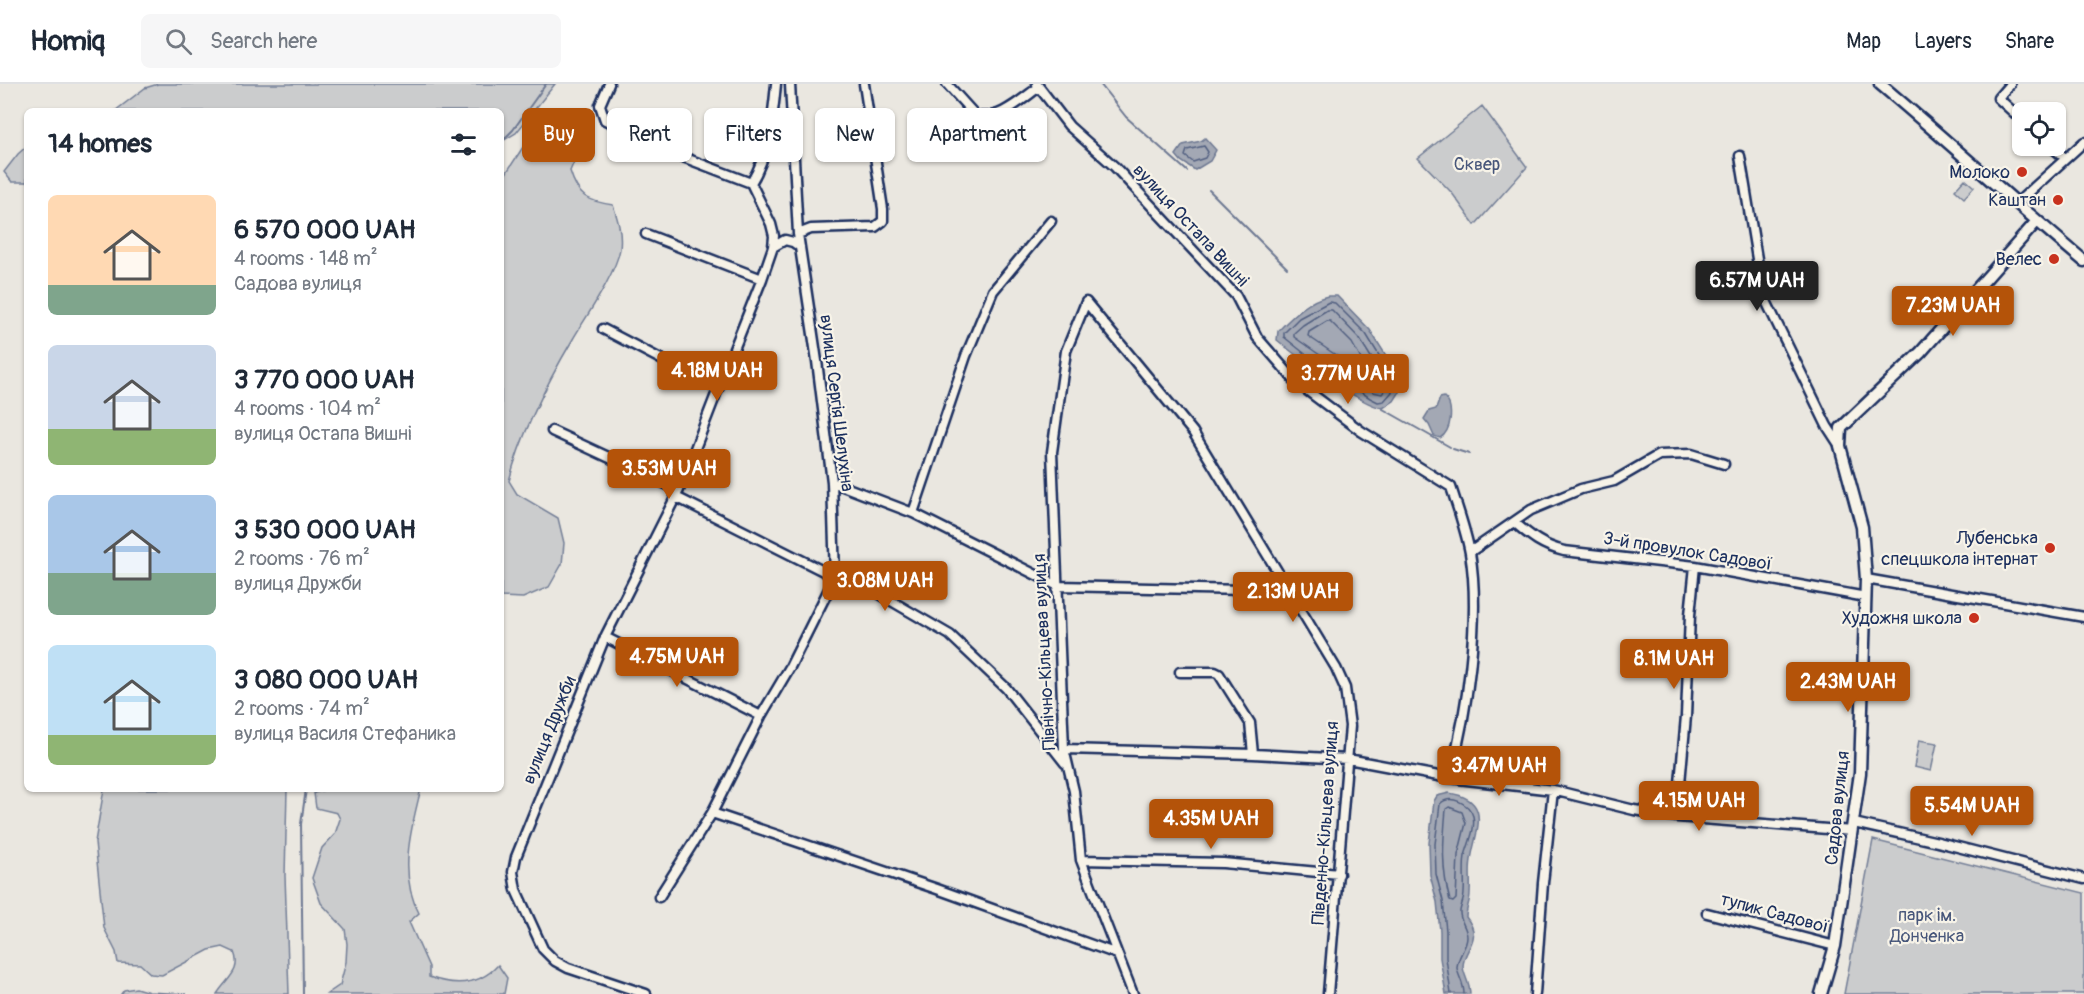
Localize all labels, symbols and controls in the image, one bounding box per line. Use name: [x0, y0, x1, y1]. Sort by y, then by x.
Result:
search box: [141, 14, 561, 68]
text: Homiq: [30, 24, 105, 59]
icon: search: [162, 25, 195, 58]
text: Search here: [210, 27, 317, 55]
text: Map: [1846, 28, 1881, 55]
text: Layers: [1914, 28, 1972, 55]
text: Share: [2005, 28, 2054, 55]
map controls: [2012, 102, 2066, 156]
button: locate: [2012, 102, 2066, 156]
chip: Buy: [522, 108, 595, 162]
chip: Rent: [607, 108, 692, 162]
chip: Filters: [704, 108, 803, 162]
chip: New: [815, 108, 895, 162]
chip: Apartment: [907, 108, 1047, 162]
text: 14 homes: [48, 128, 152, 160]
icon: filters: [447, 128, 480, 161]
park label: Сквер: [1454, 153, 1500, 176]
street label: вулиця Остапа Вишні: [1128, 159, 1254, 292]
place label: Молоко: [1949, 161, 2010, 184]
marker: Молоко: [2015, 165, 2029, 179]
place label: Каштан: [1988, 189, 2046, 212]
marker: Каштан: [2051, 193, 2065, 207]
text: 6 570 000 UAH: [234, 214, 415, 246]
icon: home: [96, 219, 168, 291]
text: 4 rooms · 148 m²: [234, 246, 378, 271]
place label: Велес: [1995, 248, 2042, 271]
marker: Велес: [2047, 252, 2061, 266]
pin: 6.57M UAH: [1688, 261, 1826, 312]
text: 6.57M UAH: [1709, 268, 1805, 293]
text: Садова вулиця: [234, 271, 362, 296]
pin: 7.23M UAH: [1884, 286, 2022, 337]
text: 7.23M UAH: [1906, 293, 2000, 318]
street label: вулиця Сергія Шелухіна: [814, 313, 859, 493]
pin: 4.18M UAH: [648, 351, 786, 402]
pin: 3.77M UAH: [1279, 354, 1417, 405]
text: 4.18M UAH: [671, 358, 763, 383]
text: 3.77M UAH: [1301, 361, 1395, 386]
text: 3 770 000 UAH: [234, 364, 415, 396]
icon: home: [96, 369, 168, 441]
text: 4 rooms · 104 m²: [234, 396, 381, 421]
text: вулиця Остапа Вишні: [234, 421, 412, 446]
pin: 3.53M UAH: [600, 449, 738, 500]
text: 3.53M UAH: [621, 456, 717, 481]
text: 3 530 000 UAH: [234, 514, 416, 546]
icon: home: [96, 519, 168, 591]
street label: 3-й провулок Садової: [1602, 527, 1774, 576]
place label: Лубенська спецшкола інтернат: [1881, 527, 2038, 571]
marker: Лубенська спецшкола інтернат: [2043, 541, 2057, 555]
text: 2 rooms · 76 m²: [234, 546, 370, 571]
street label: Північно-Кільцева вулиця: [1028, 553, 1061, 751]
pin: 3.08M UAH: [816, 561, 954, 612]
text: 3.08M UAH: [837, 568, 933, 593]
text: вулиця Дружби: [234, 571, 361, 596]
pin: 2.13M UAH: [1224, 572, 1362, 623]
text: 2.13M UAH: [1247, 579, 1339, 604]
place label: Художня школа: [1842, 607, 1962, 630]
marker: Художня школа: [1967, 611, 1981, 625]
pin: 4.75M UAH: [608, 637, 746, 688]
pin: 8.1M UAH: [1612, 639, 1736, 690]
text: 4.75M UAH: [629, 644, 725, 669]
text: 8.1M UAH: [1634, 646, 1714, 671]
pin: 2.43M UAH: [1779, 662, 1917, 713]
text: 3 080 000 UAH: [234, 664, 418, 696]
icon: home: [96, 669, 168, 741]
text: 2.43M UAH: [1800, 669, 1896, 694]
street label: вулиця Дружби: [517, 673, 582, 788]
text: 2 rooms · 74 m²: [234, 696, 370, 721]
street label: Південно-Кільцева вулиця: [1307, 720, 1344, 926]
text: вулиця Василя Стефаника: [234, 721, 456, 746]
pin: 3.47M UAH: [1430, 746, 1568, 797]
street label: Садова вулиця: [1820, 750, 1855, 866]
text: 3.47M UAH: [1451, 753, 1547, 778]
pin: 4.15M UAH: [1630, 781, 1768, 832]
pin: 5.54M UAH: [1903, 786, 2041, 837]
text: 4.15M UAH: [1653, 788, 1745, 813]
text: 5.54M UAH: [1924, 793, 2020, 818]
pin: 4.35M UAH: [1142, 799, 1280, 850]
text: 4.35M UAH: [1163, 806, 1259, 831]
street label: тупик Садової: [1718, 888, 1832, 939]
park label: парк ім. Донченка: [1889, 904, 1964, 948]

